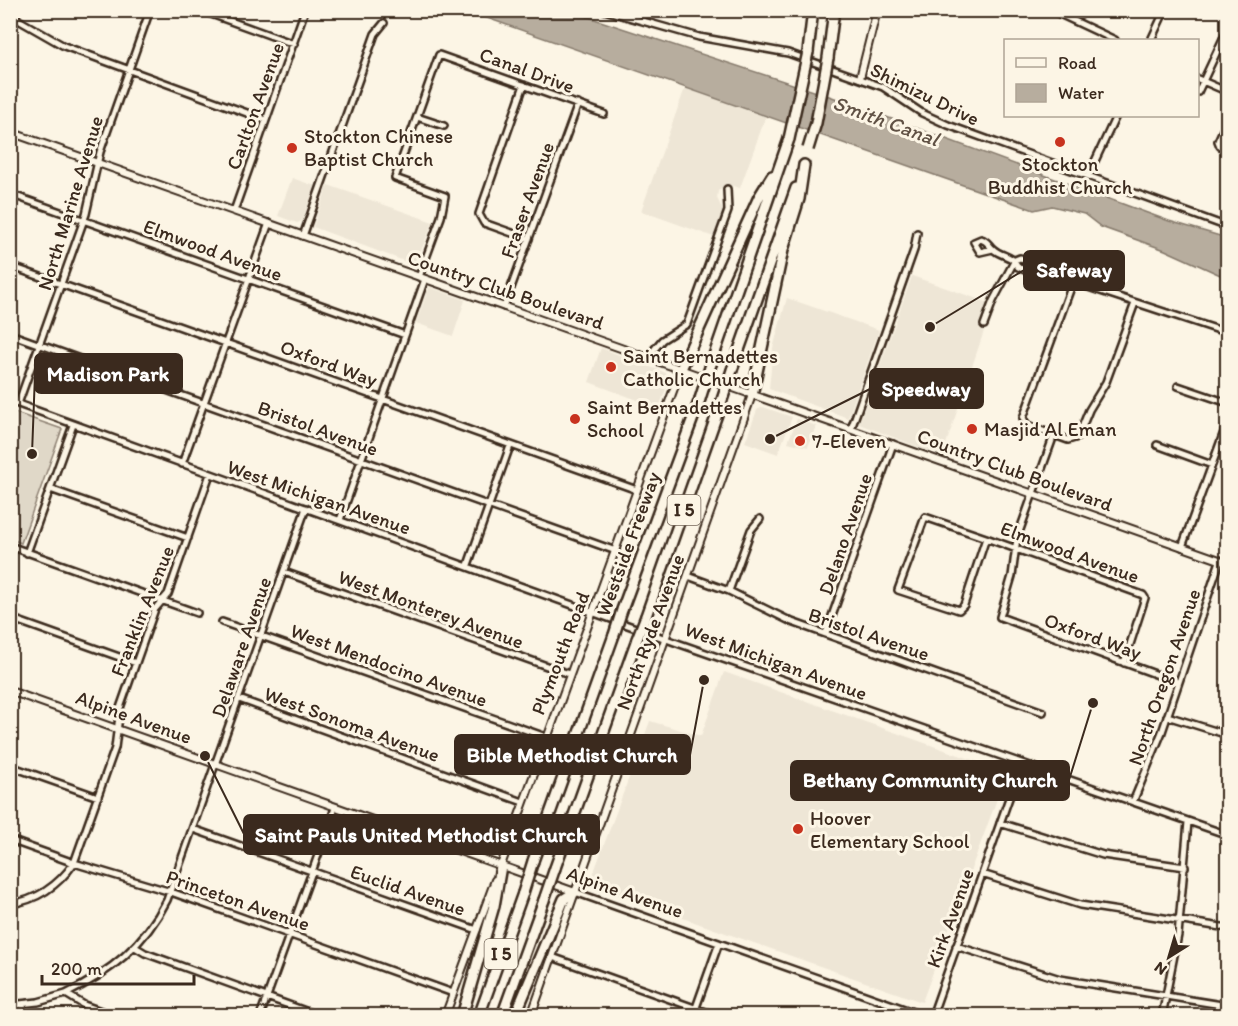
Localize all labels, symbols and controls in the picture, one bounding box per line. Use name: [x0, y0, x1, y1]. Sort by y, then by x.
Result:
street label: Carlton Avenue: [221, 39, 289, 173]
legend: [1004, 39, 1199, 117]
street label: Canal Drive: [476, 42, 578, 98]
text: Road: [1058, 52, 1097, 74]
street label: Shimizu Drive: [867, 57, 983, 131]
text: Water: [1058, 82, 1104, 104]
water label: Smith Canal: [830, 90, 945, 152]
street label: North Marine Avenue: [32, 113, 108, 293]
place label: Stockton Chinese Baptist Church: [304, 124, 453, 171]
marker: Stockton Buddhist Church: [1053, 135, 1067, 149]
street label: Fraser Avenue: [495, 139, 559, 261]
marker: Stockton Chinese Baptist Church: [285, 141, 299, 155]
place label: Stockton Buddhist Church: [988, 152, 1133, 199]
street label: Elmwood Avenue: [140, 214, 286, 286]
street label: Country Club Boulevard: [405, 245, 607, 335]
callout: Safeway: [1024, 251, 1124, 290]
text: Safeway: [1036, 257, 1113, 283]
street label: Oxford Way: [277, 334, 382, 392]
place label: Saint Bernadettes Catholic Church: [623, 344, 778, 391]
callout: Madison Park: [35, 354, 182, 393]
marker: Saint Bernadettes Catholic Church: [604, 360, 618, 374]
text: Madison Park: [47, 361, 169, 386]
callout: Speedway: [870, 369, 983, 408]
text: Speedway: [881, 376, 971, 402]
street label: Bristol Avenue: [255, 395, 381, 461]
place label: Saint Bernadettes School: [587, 395, 742, 442]
marker: Saint Bernadettes School: [568, 412, 582, 426]
place label: Masjid Al Eman: [984, 417, 1117, 441]
marker: Masjid Al Eman: [965, 422, 979, 436]
street label: Country Club Boulevard: [914, 423, 1116, 517]
place label: 7-Eleven: [812, 429, 886, 453]
marker: 7-Eleven: [793, 434, 807, 448]
street label: West Michigan Avenue: [224, 454, 414, 540]
street label: Westside Freeway: [591, 468, 665, 619]
street label: Delano Avenue: [813, 470, 877, 598]
road number: I 5: [668, 495, 700, 525]
street label: Elmwood Avenue: [997, 516, 1143, 588]
street label: Franklin Avenue: [105, 542, 179, 680]
street label: North Ryde Avenue: [611, 551, 689, 713]
street label: West Monterey Avenue: [335, 564, 527, 654]
street label: Delaware Avenue: [206, 574, 276, 720]
street label: North Oregon Avenue: [1123, 586, 1205, 768]
street label: Plymouth Road: [525, 588, 595, 718]
street label: Bristol Avenue: [805, 602, 933, 666]
street label: Oxford Way: [1041, 607, 1146, 665]
street label: West Michigan Avenue: [682, 617, 870, 705]
street label: West Mendocino Avenue: [287, 618, 491, 712]
street label: West Sonoma Avenue: [261, 681, 443, 767]
street label: Alpine Avenue: [73, 685, 195, 749]
callout: Bible Methodist Church: [455, 735, 690, 774]
text: Bible Methodist Church: [466, 742, 678, 767]
callout: Bethany Community Church: [791, 761, 1069, 800]
text: Bethany Community Church: [803, 767, 1058, 793]
place label: Hoover Elementary School: [810, 806, 970, 853]
callout: Saint Pauls United Methodist Church: [244, 815, 599, 854]
text: Saint Pauls United Methodist Church: [255, 822, 588, 847]
marker: Hoover Elementary School: [791, 822, 805, 836]
street label: Euclid Avenue: [347, 859, 469, 921]
street label: Alpine Avenue: [564, 861, 686, 923]
street label: Princeton Avenue: [163, 864, 313, 936]
street label: Kirk Avenue: [921, 865, 979, 971]
north arrow: [1139, 927, 1199, 987]
road number: I 5: [484, 939, 518, 969]
scale bar: [42, 948, 194, 986]
text: 200 m: [51, 958, 102, 980]
text: N: [1150, 958, 1170, 979]

